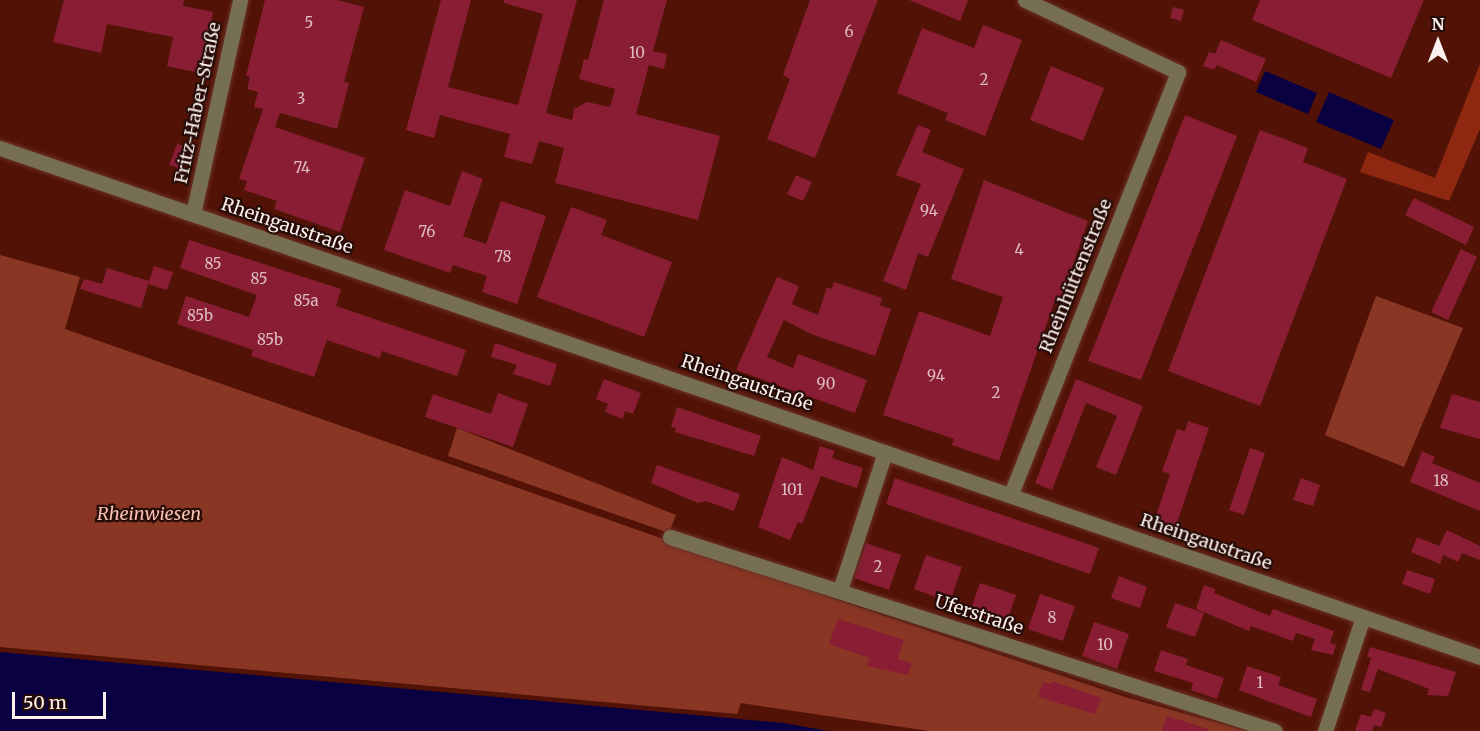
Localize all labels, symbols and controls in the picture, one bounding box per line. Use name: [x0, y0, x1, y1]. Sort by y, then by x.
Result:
north arrow: [1408, 12, 1468, 72]
house number: 5: [305, 14, 313, 32]
text: N: [1432, 14, 1444, 34]
street label: Fritz-Haber-Straße: [170, 20, 226, 186]
house number: 6: [844, 23, 854, 41]
house number: 10: [629, 44, 645, 62]
house number: 2: [980, 71, 988, 89]
house number: 3: [297, 90, 305, 108]
house number: 74: [294, 159, 310, 177]
street label: Rheingaustraße: [218, 193, 356, 259]
street label: Rheinhüttenstraße: [1035, 196, 1117, 356]
house number: 94: [920, 202, 938, 220]
house number: 76: [419, 223, 435, 241]
house number: 4: [1014, 241, 1024, 259]
house number: 78: [494, 248, 512, 266]
house number: 85: [204, 255, 222, 273]
house number: 85: [250, 270, 268, 288]
house number: 85a: [293, 292, 319, 310]
house number: 85b: [187, 307, 213, 325]
house number: 85b: [257, 331, 283, 349]
street label: Rheingaustraße: [678, 350, 816, 416]
house number: 94: [927, 367, 945, 385]
house number: 90: [817, 375, 835, 393]
house number: 2: [992, 384, 1000, 402]
house number: 18: [1433, 472, 1449, 490]
house number: 101: [781, 481, 803, 499]
park label: Rheinwiesen: [97, 503, 201, 525]
street label: Rheingaustraße: [1137, 509, 1275, 575]
house number: 2: [874, 558, 882, 576]
street label: Uferstraße: [932, 591, 1026, 639]
house number: 8: [1048, 609, 1056, 627]
house number: 10: [1097, 636, 1113, 654]
house number: 1: [1257, 674, 1263, 692]
scale bar: [15, 680, 110, 718]
text: 50 m: [23, 691, 67, 714]

